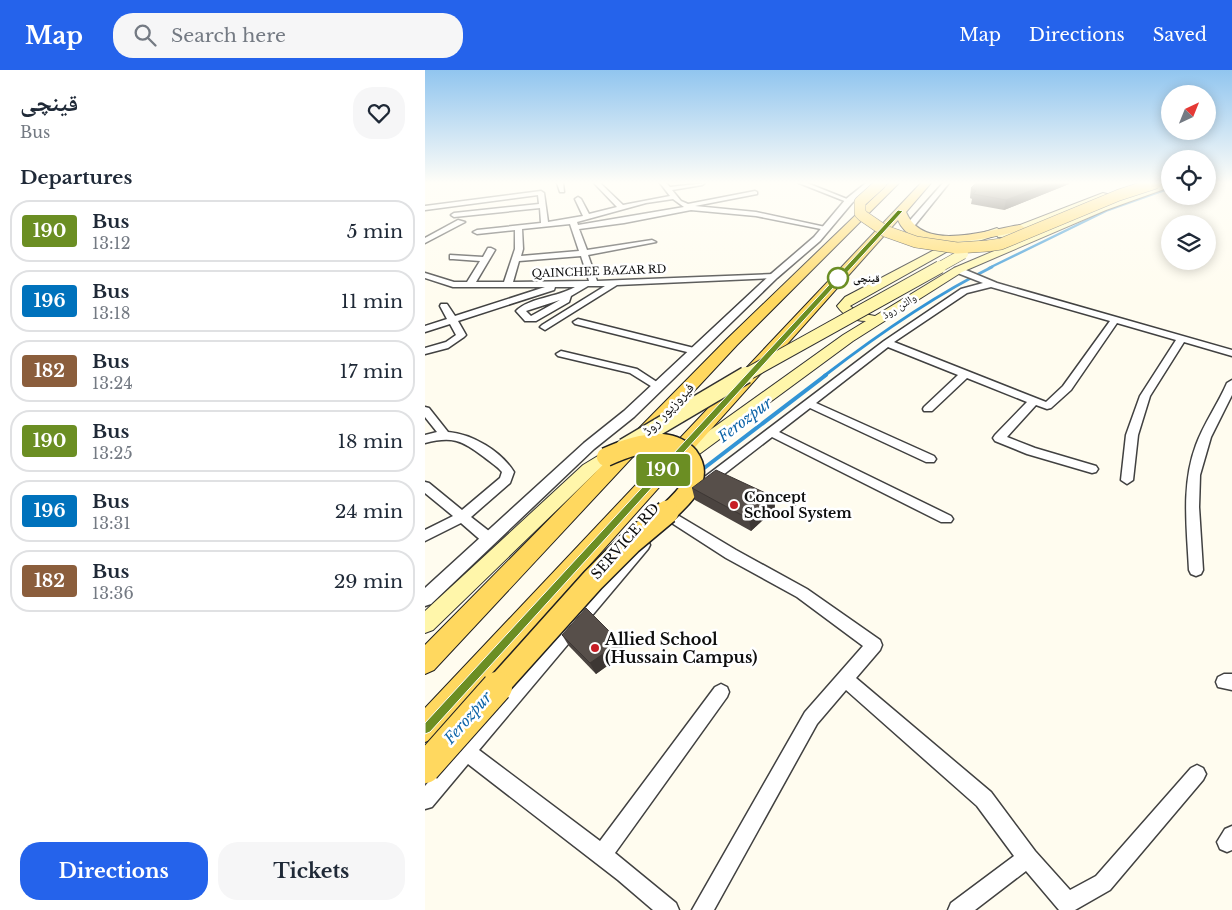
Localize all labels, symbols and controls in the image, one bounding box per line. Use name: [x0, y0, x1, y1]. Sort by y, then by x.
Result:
search box: [113, 13, 463, 58]
text: Map: [25, 21, 83, 50]
icon: search: [131, 21, 159, 49]
text: Search here: [171, 24, 286, 47]
text: Map: [959, 24, 1001, 46]
text: Directions: [1029, 24, 1125, 46]
text: Saved: [1153, 24, 1207, 46]
north arrow: [1161, 85, 1216, 140]
map controls: [1161, 85, 1216, 270]
button: heart: [353, 87, 405, 139]
text: قینچی: [20, 88, 78, 117]
text: Bus: [20, 122, 50, 142]
button: locate: [1161, 150, 1216, 205]
text: Departures: [20, 166, 132, 189]
text: Bus: [92, 210, 129, 233]
button: layers: [1161, 215, 1216, 270]
text: 190: [33, 220, 66, 242]
text: 5 min: [347, 220, 403, 243]
text: 13:12: [92, 233, 131, 253]
street label: QAINCHEE BAZAR RD: [531, 262, 667, 280]
marker: قینچی: [827, 267, 849, 289]
place label: قینچی: [853, 271, 880, 286]
text: Bus: [92, 280, 129, 303]
text: 196: [33, 290, 66, 312]
text: 11 min: [341, 290, 403, 313]
street label: والٹن روڈ: [879, 290, 919, 322]
text: 13:18: [92, 303, 130, 323]
text: Bus: [92, 350, 129, 373]
text: 182: [34, 360, 65, 382]
text: 17 min: [340, 360, 403, 383]
text: 13:24: [92, 373, 133, 393]
street label: فیروزپور روڈ: [638, 379, 698, 439]
water label: Ferozpur: [713, 392, 776, 447]
text: Bus: [92, 420, 129, 443]
text: 190: [33, 430, 66, 452]
text: 18 min: [338, 430, 403, 453]
text: 13:25: [92, 443, 133, 463]
line badge: 190: [634, 454, 692, 486]
text: 190: [646, 459, 680, 481]
place label: Concept School System: [744, 488, 852, 522]
text: Bus: [92, 490, 129, 513]
street label: SERVICE RD: [587, 499, 663, 583]
marker: Concept School System: [728, 499, 740, 511]
text: 196: [33, 500, 66, 522]
text: 24 min: [335, 500, 403, 523]
text: 13:31: [92, 513, 131, 533]
text: Bus: [92, 560, 129, 583]
text: 182: [34, 570, 65, 592]
text: 29 min: [334, 570, 403, 593]
text: 13:36: [92, 583, 134, 603]
place label: Allied School (Hussain Campus): [604, 629, 757, 667]
marker: Allied School (Hussain Campus): [589, 642, 601, 654]
water label: Ferozpur: [439, 687, 496, 748]
button: Directions: [20, 842, 208, 900]
button: Tickets: [218, 842, 405, 900]

